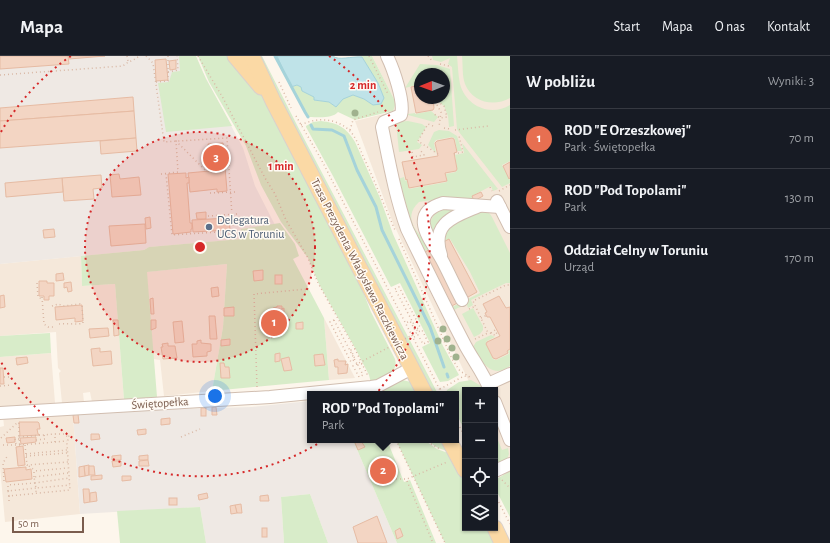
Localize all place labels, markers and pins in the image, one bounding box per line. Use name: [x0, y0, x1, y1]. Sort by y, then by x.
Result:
pin: 3: [203, 143, 229, 173]
place label: Delegatura UCS w Toruniu: [217, 214, 284, 240]
marker: Delegatura UCS w Toruniu: [204, 222, 214, 232]
centre of rings: [193, 240, 207, 254]
pin: 1: [261, 308, 287, 338]
pin: 2: [370, 456, 396, 486]

